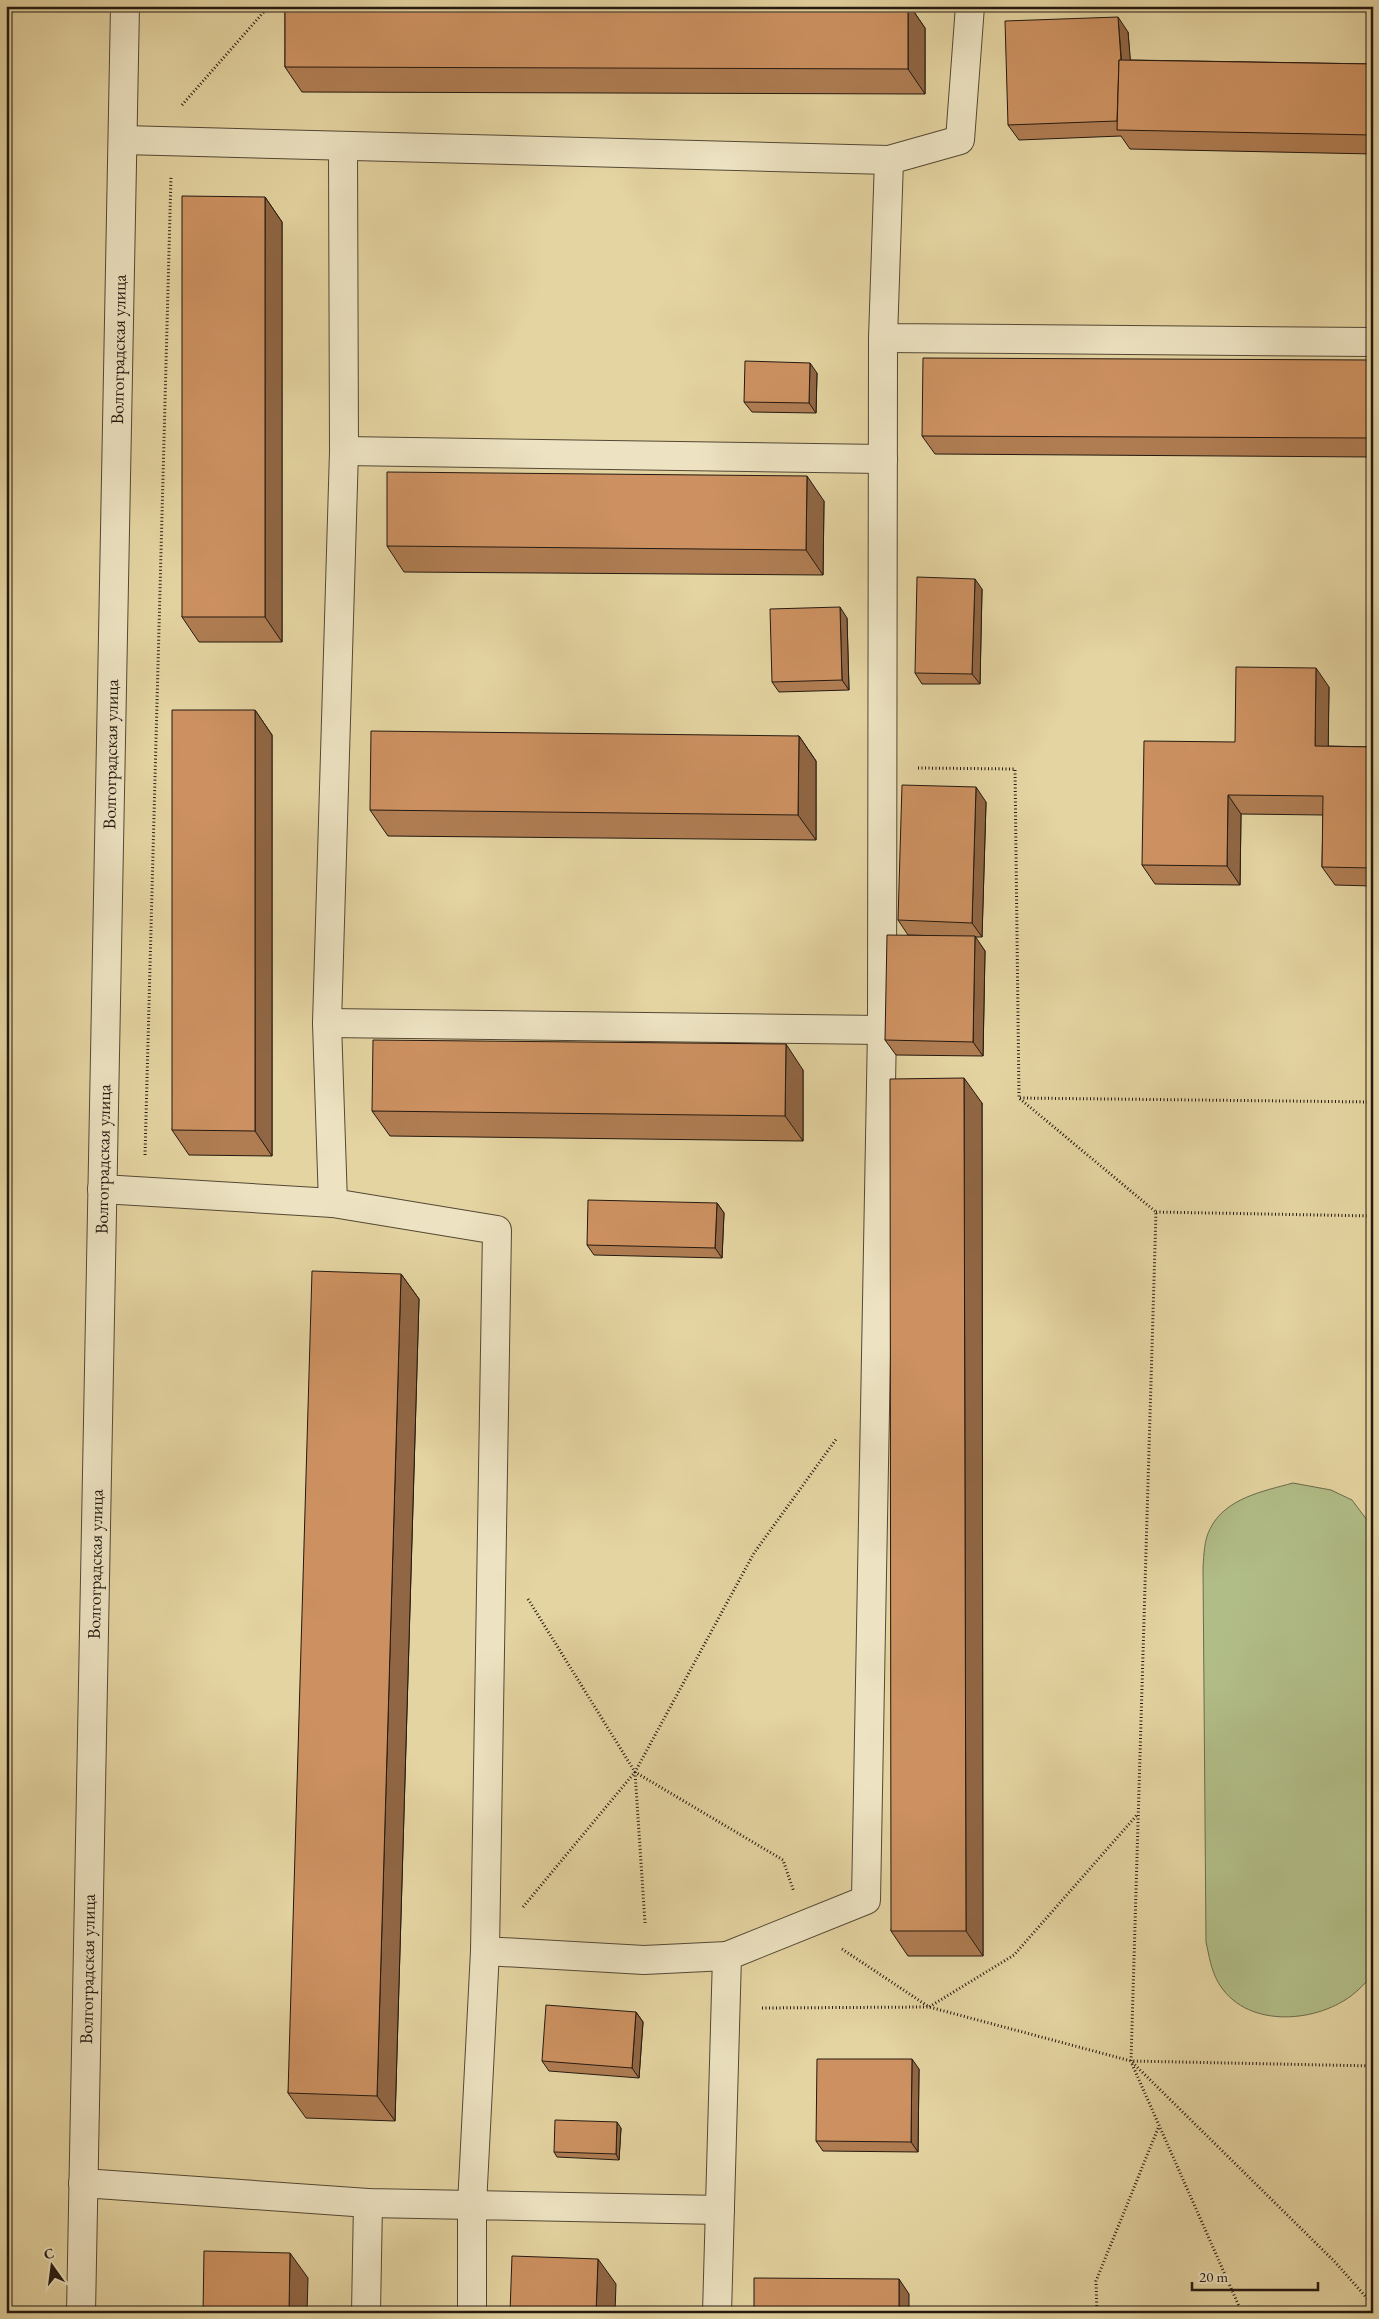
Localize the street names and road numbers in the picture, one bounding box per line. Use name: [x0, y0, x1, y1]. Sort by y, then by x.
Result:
street label: Волгоградская улица: [105, 273, 131, 425]
street label: Волгоградская улица: [97, 678, 123, 830]
street label: Волгоградская улица: [90, 1083, 115, 1234]
street label: Волгоградская улица: [82, 1488, 108, 1639]
street label: Волгоградская улица: [74, 1893, 100, 2044]

